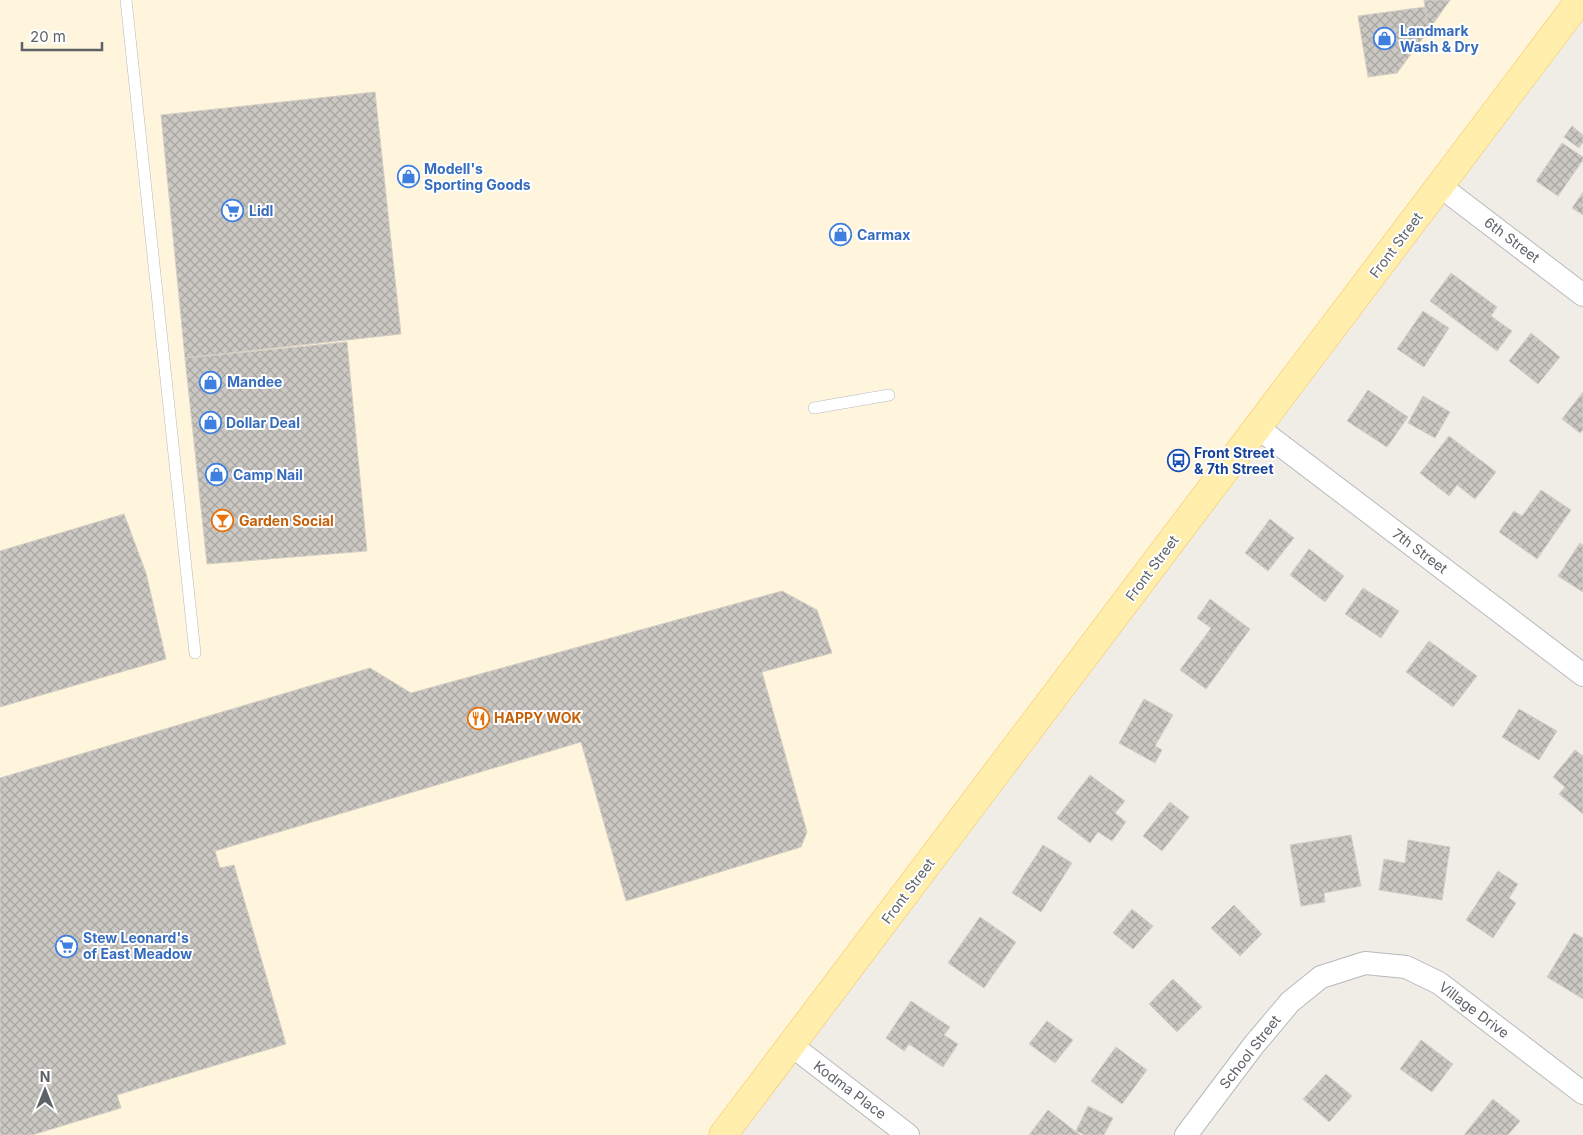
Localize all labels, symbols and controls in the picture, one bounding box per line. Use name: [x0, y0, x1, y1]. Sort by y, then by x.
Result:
scale bar: [22, 20, 102, 52]
place label: Landmark Wash & Dry: [1400, 22, 1479, 55]
text: 20 m: [30, 27, 66, 46]
shop icon: Landmark Wash & Dry: [1372, 27, 1396, 51]
place label: Modell's Sporting Goods: [424, 160, 531, 193]
shop icon: Modell's Sporting Goods: [396, 165, 420, 189]
supermarket icon: Lidl: [221, 199, 245, 223]
place label: Lidl: [249, 202, 273, 219]
street label: Front Street: [1365, 208, 1426, 281]
street label: 6th Street: [1481, 213, 1544, 266]
shop icon: Carmax: [829, 223, 853, 247]
place label: Carmax: [857, 226, 910, 243]
shop icon: Mandee: [199, 370, 223, 394]
place label: Mandee: [227, 373, 282, 390]
shop icon: Dollar Deal: [198, 411, 222, 435]
place label: Dollar Deal: [226, 414, 300, 431]
place label: Front Street & 7th Street: [1194, 444, 1275, 477]
bus stop icon: Front Street & 7th Street: [1166, 449, 1190, 473]
shop icon: Camp Nail: [205, 463, 229, 487]
place label: Camp Nail: [233, 466, 303, 483]
bar icon: Garden Social: [211, 509, 235, 533]
place label: Garden Social: [239, 512, 334, 529]
street label: 7th Street: [1390, 524, 1451, 577]
street label: Front Street: [1121, 531, 1182, 604]
restaurant icon: HAPPY WOK: [466, 706, 490, 730]
place label: HAPPY WOK: [494, 709, 582, 726]
street label: Front Street: [877, 854, 938, 927]
place label: Stew Leonard's of East Meadow: [83, 929, 192, 962]
supermarket icon: Stew Leonard's of East Meadow: [55, 934, 79, 958]
street label: Village Drive: [1436, 978, 1513, 1041]
street label: School Street: [1216, 1011, 1284, 1092]
street label: Kodma Place: [811, 1057, 890, 1122]
north arrow: [20, 1065, 70, 1115]
text: N: [40, 1068, 50, 1085]

